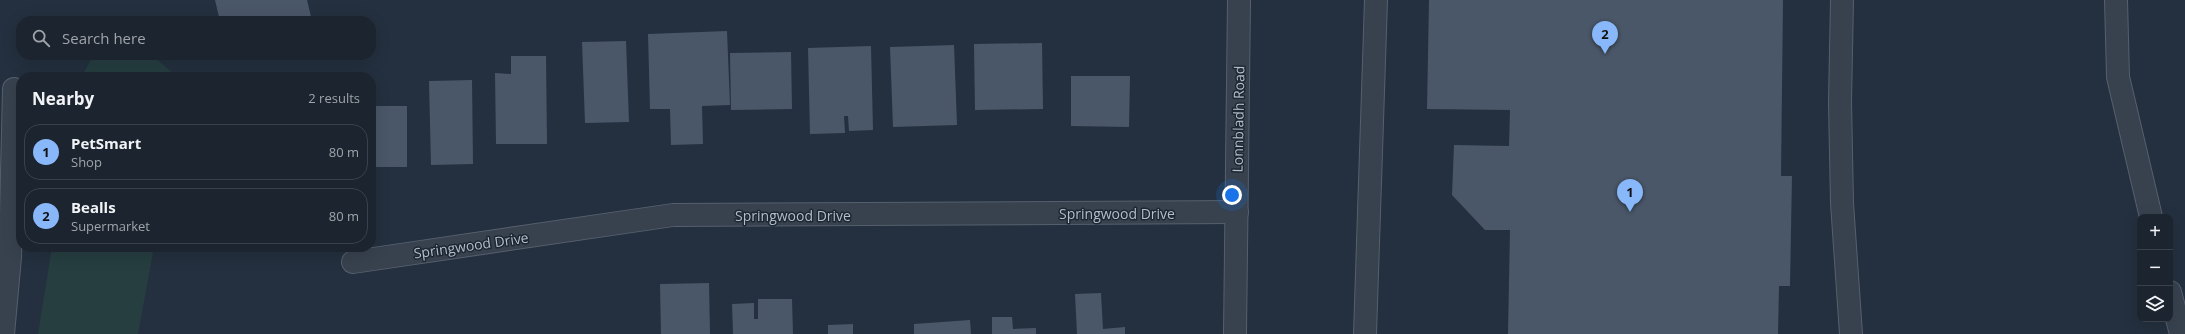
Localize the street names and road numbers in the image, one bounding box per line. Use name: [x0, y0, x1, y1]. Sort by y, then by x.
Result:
street label: Lonnbladh Road: [1228, 65, 1248, 173]
street label: Springwood Drive: [1059, 204, 1175, 223]
street label: Springwood Drive: [735, 206, 851, 225]
street label: Springwood Drive: [412, 228, 530, 262]

